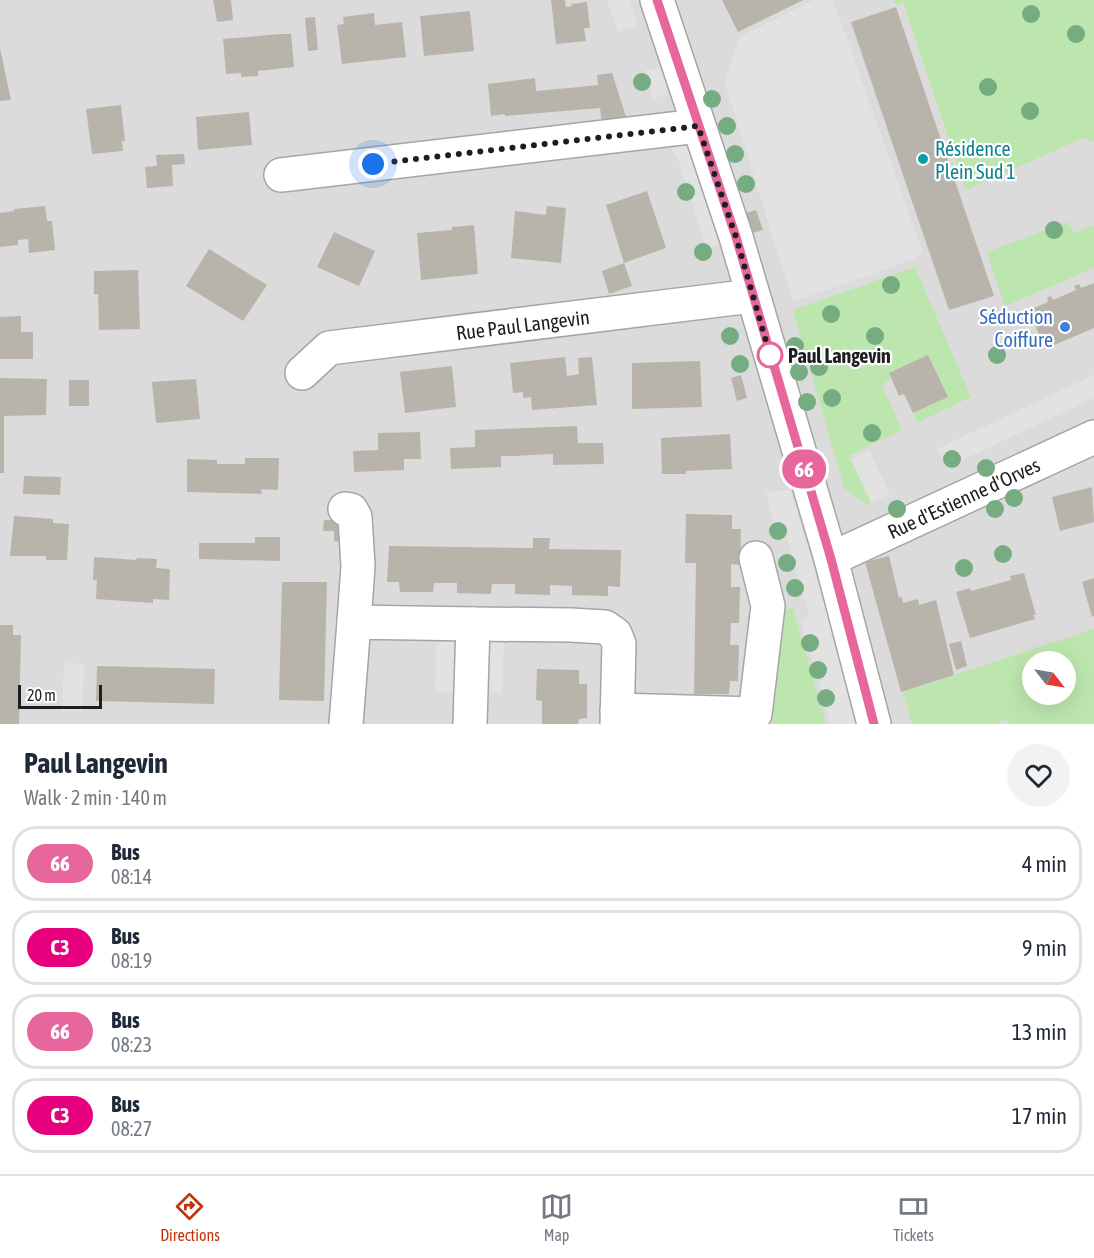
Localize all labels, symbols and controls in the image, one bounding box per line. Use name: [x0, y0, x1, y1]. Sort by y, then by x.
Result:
place label: Résidence Plein Sud 1: [935, 137, 1016, 183]
your location: [358, 149, 388, 179]
marker: Résidence Plein Sud 1: [916, 152, 930, 166]
street label: Rue Paul Langevin: [455, 305, 591, 344]
place label: Séduction Coiffure: [980, 305, 1053, 351]
marker: Séduction Coiffure: [1058, 320, 1072, 334]
marker: Paul Langevin: [757, 342, 783, 368]
place label: Paul Langevin: [788, 344, 891, 367]
line badge: 66: [777, 450, 831, 488]
street label: Rue d'Estienne d'Orves: [884, 452, 1043, 543]
text: 66: [794, 457, 814, 481]
north arrow: [1022, 651, 1076, 705]
map controls: [1022, 651, 1076, 705]
scale bar: [18, 682, 102, 710]
text: 20 m: [27, 686, 56, 704]
button: heart: [1007, 744, 1070, 807]
text: Paul Langevin: [24, 747, 168, 779]
text: Walk · 2 min · 140 m: [24, 786, 167, 809]
text: Bus: [111, 839, 140, 865]
text: 66: [50, 851, 70, 875]
text: 4 min: [1022, 851, 1067, 877]
text: 08:14: [111, 865, 152, 888]
text: Bus: [111, 923, 140, 949]
text: C3: [50, 935, 70, 959]
text: 9 min: [1022, 935, 1067, 961]
text: 08:19: [111, 949, 152, 972]
text: Bus: [111, 1007, 140, 1033]
text: 66: [50, 1019, 70, 1043]
text: 13 min: [1012, 1019, 1067, 1045]
text: 08:23: [111, 1033, 152, 1056]
text: Bus: [111, 1091, 140, 1117]
text: C3: [50, 1103, 70, 1127]
text: 17 min: [1012, 1103, 1067, 1129]
text: 08:27: [111, 1117, 152, 1140]
tab: Directions: [160, 1190, 220, 1244]
tab: Map: [540, 1190, 573, 1244]
tab: Tickets: [893, 1190, 934, 1244]

